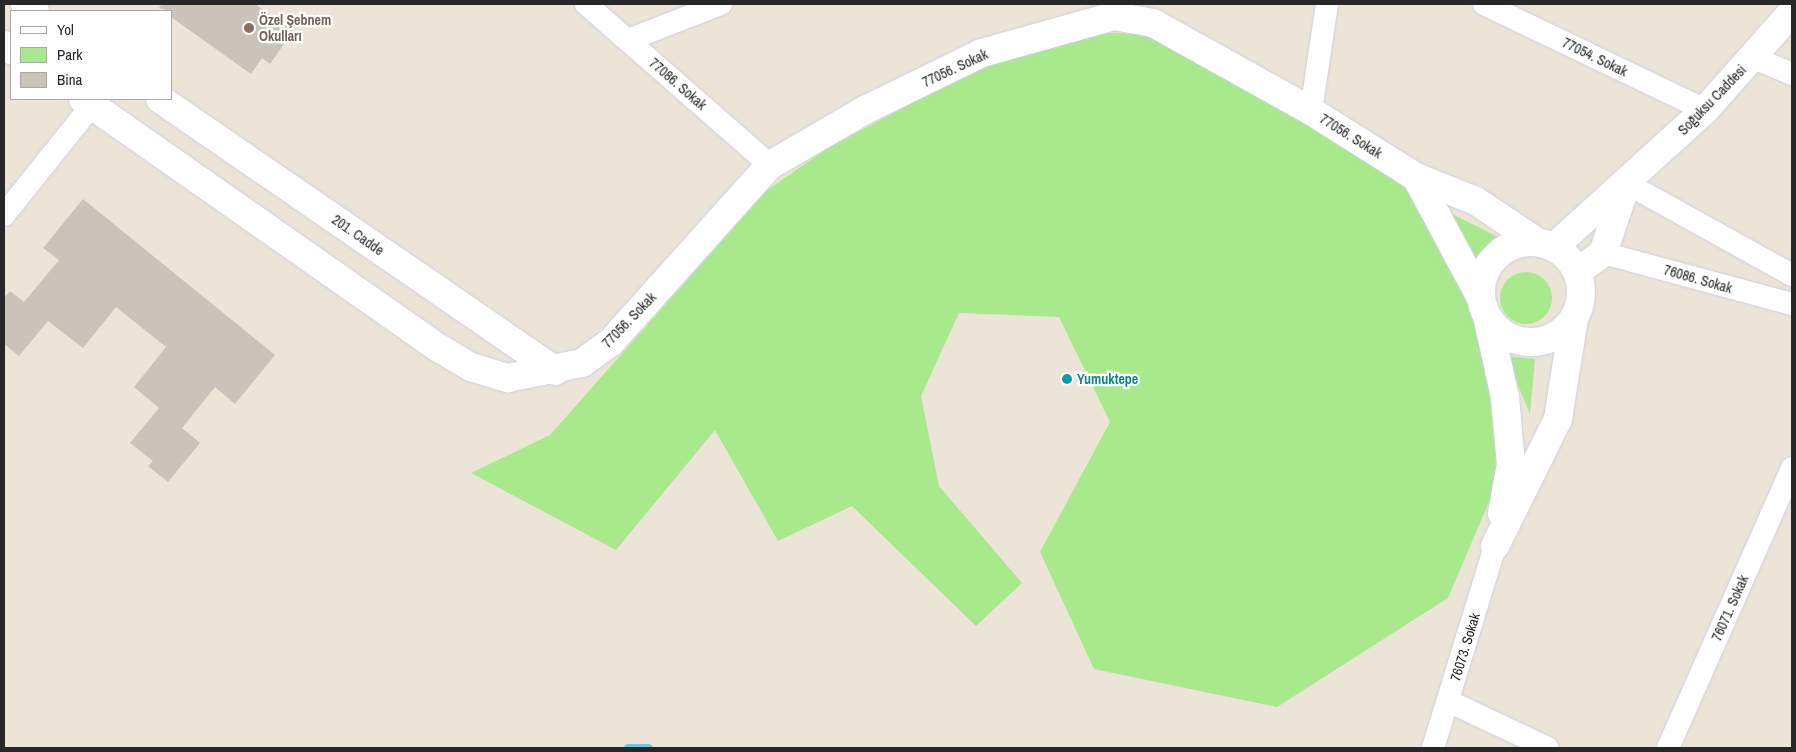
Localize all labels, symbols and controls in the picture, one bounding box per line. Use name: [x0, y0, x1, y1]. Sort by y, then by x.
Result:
legend: [10, 10, 172, 100]
place label: Özel Şebnem Okulları: [259, 12, 331, 44]
text: Yol: [57, 19, 74, 40]
marker: Özel Şebnem Okulları: [243, 22, 255, 34]
street label: 77054. Sokak: [1560, 34, 1630, 80]
text: Park: [57, 44, 82, 65]
street label: 77056. Sokak: [920, 46, 990, 90]
street label: 77086. Sokak: [646, 55, 710, 113]
street label: Soğuksu Caddesi: [1674, 62, 1750, 138]
text: Bina: [57, 69, 82, 90]
street label: 77056. Sokak: [1317, 110, 1385, 162]
street label: 201. Cadde: [329, 211, 387, 259]
street label: 76086. Sokak: [1662, 261, 1734, 297]
street label: 77056. Sokak: [599, 289, 659, 351]
place label: Yumuktepe: [1077, 371, 1138, 387]
marker: Yumuktepe: [1061, 373, 1073, 385]
street label: 76071. Sokak: [1708, 573, 1752, 643]
street label: 76073. Sokak: [1447, 611, 1483, 683]

